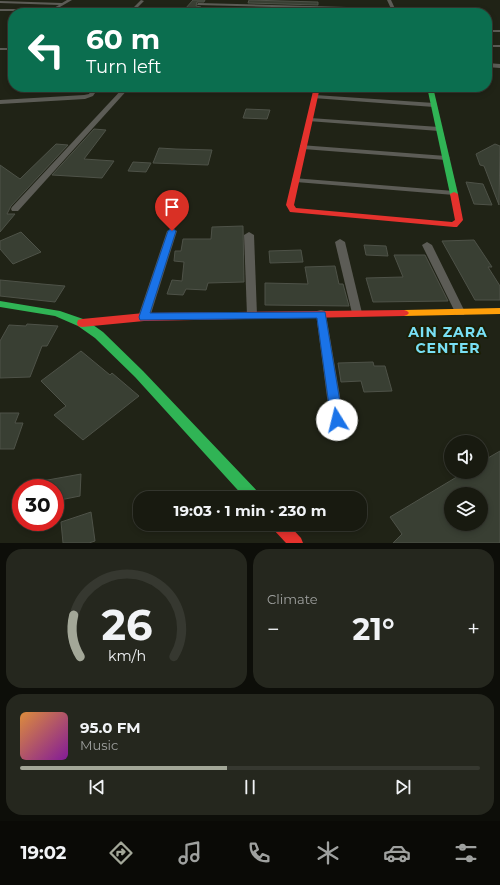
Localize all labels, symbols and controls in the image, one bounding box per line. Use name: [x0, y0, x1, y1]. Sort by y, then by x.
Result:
text: 60 m: [86, 22, 160, 56]
icon: left: [20, 24, 72, 76]
text: Turn left: [86, 56, 161, 78]
pin: [155, 190, 189, 231]
icon: arrive: [161, 196, 183, 218]
district label: AIN ZARA CENTER: [407, 323, 488, 357]
position arrow: [316, 399, 358, 441]
map controls: [444, 435, 488, 531]
button: sound: [444, 435, 488, 479]
speed limit sign: 30: [12, 479, 64, 531]
button: layers: [444, 487, 488, 531]
text: 19:03 · 1 min · 230 m: [174, 501, 326, 520]
text: Climate: [267, 591, 318, 607]
text: 26: [101, 599, 152, 649]
text: 21°: [353, 611, 395, 648]
text: −: [267, 616, 280, 643]
text: +: [467, 616, 480, 643]
text: km/h: [107, 646, 146, 664]
text: 95.0 FM: [80, 718, 141, 737]
text: Music: [80, 737, 118, 753]
icon: previous: [86, 776, 108, 798]
icon: pause: [239, 776, 261, 798]
icon: next: [392, 776, 414, 798]
icon: directions: [107, 839, 135, 867]
icon: music: [176, 839, 204, 867]
icon: phone: [245, 839, 273, 867]
icon: climate: [314, 839, 342, 867]
icon: car: [383, 839, 411, 867]
icon: filters: [452, 839, 480, 867]
text: 19:02: [20, 842, 66, 864]

